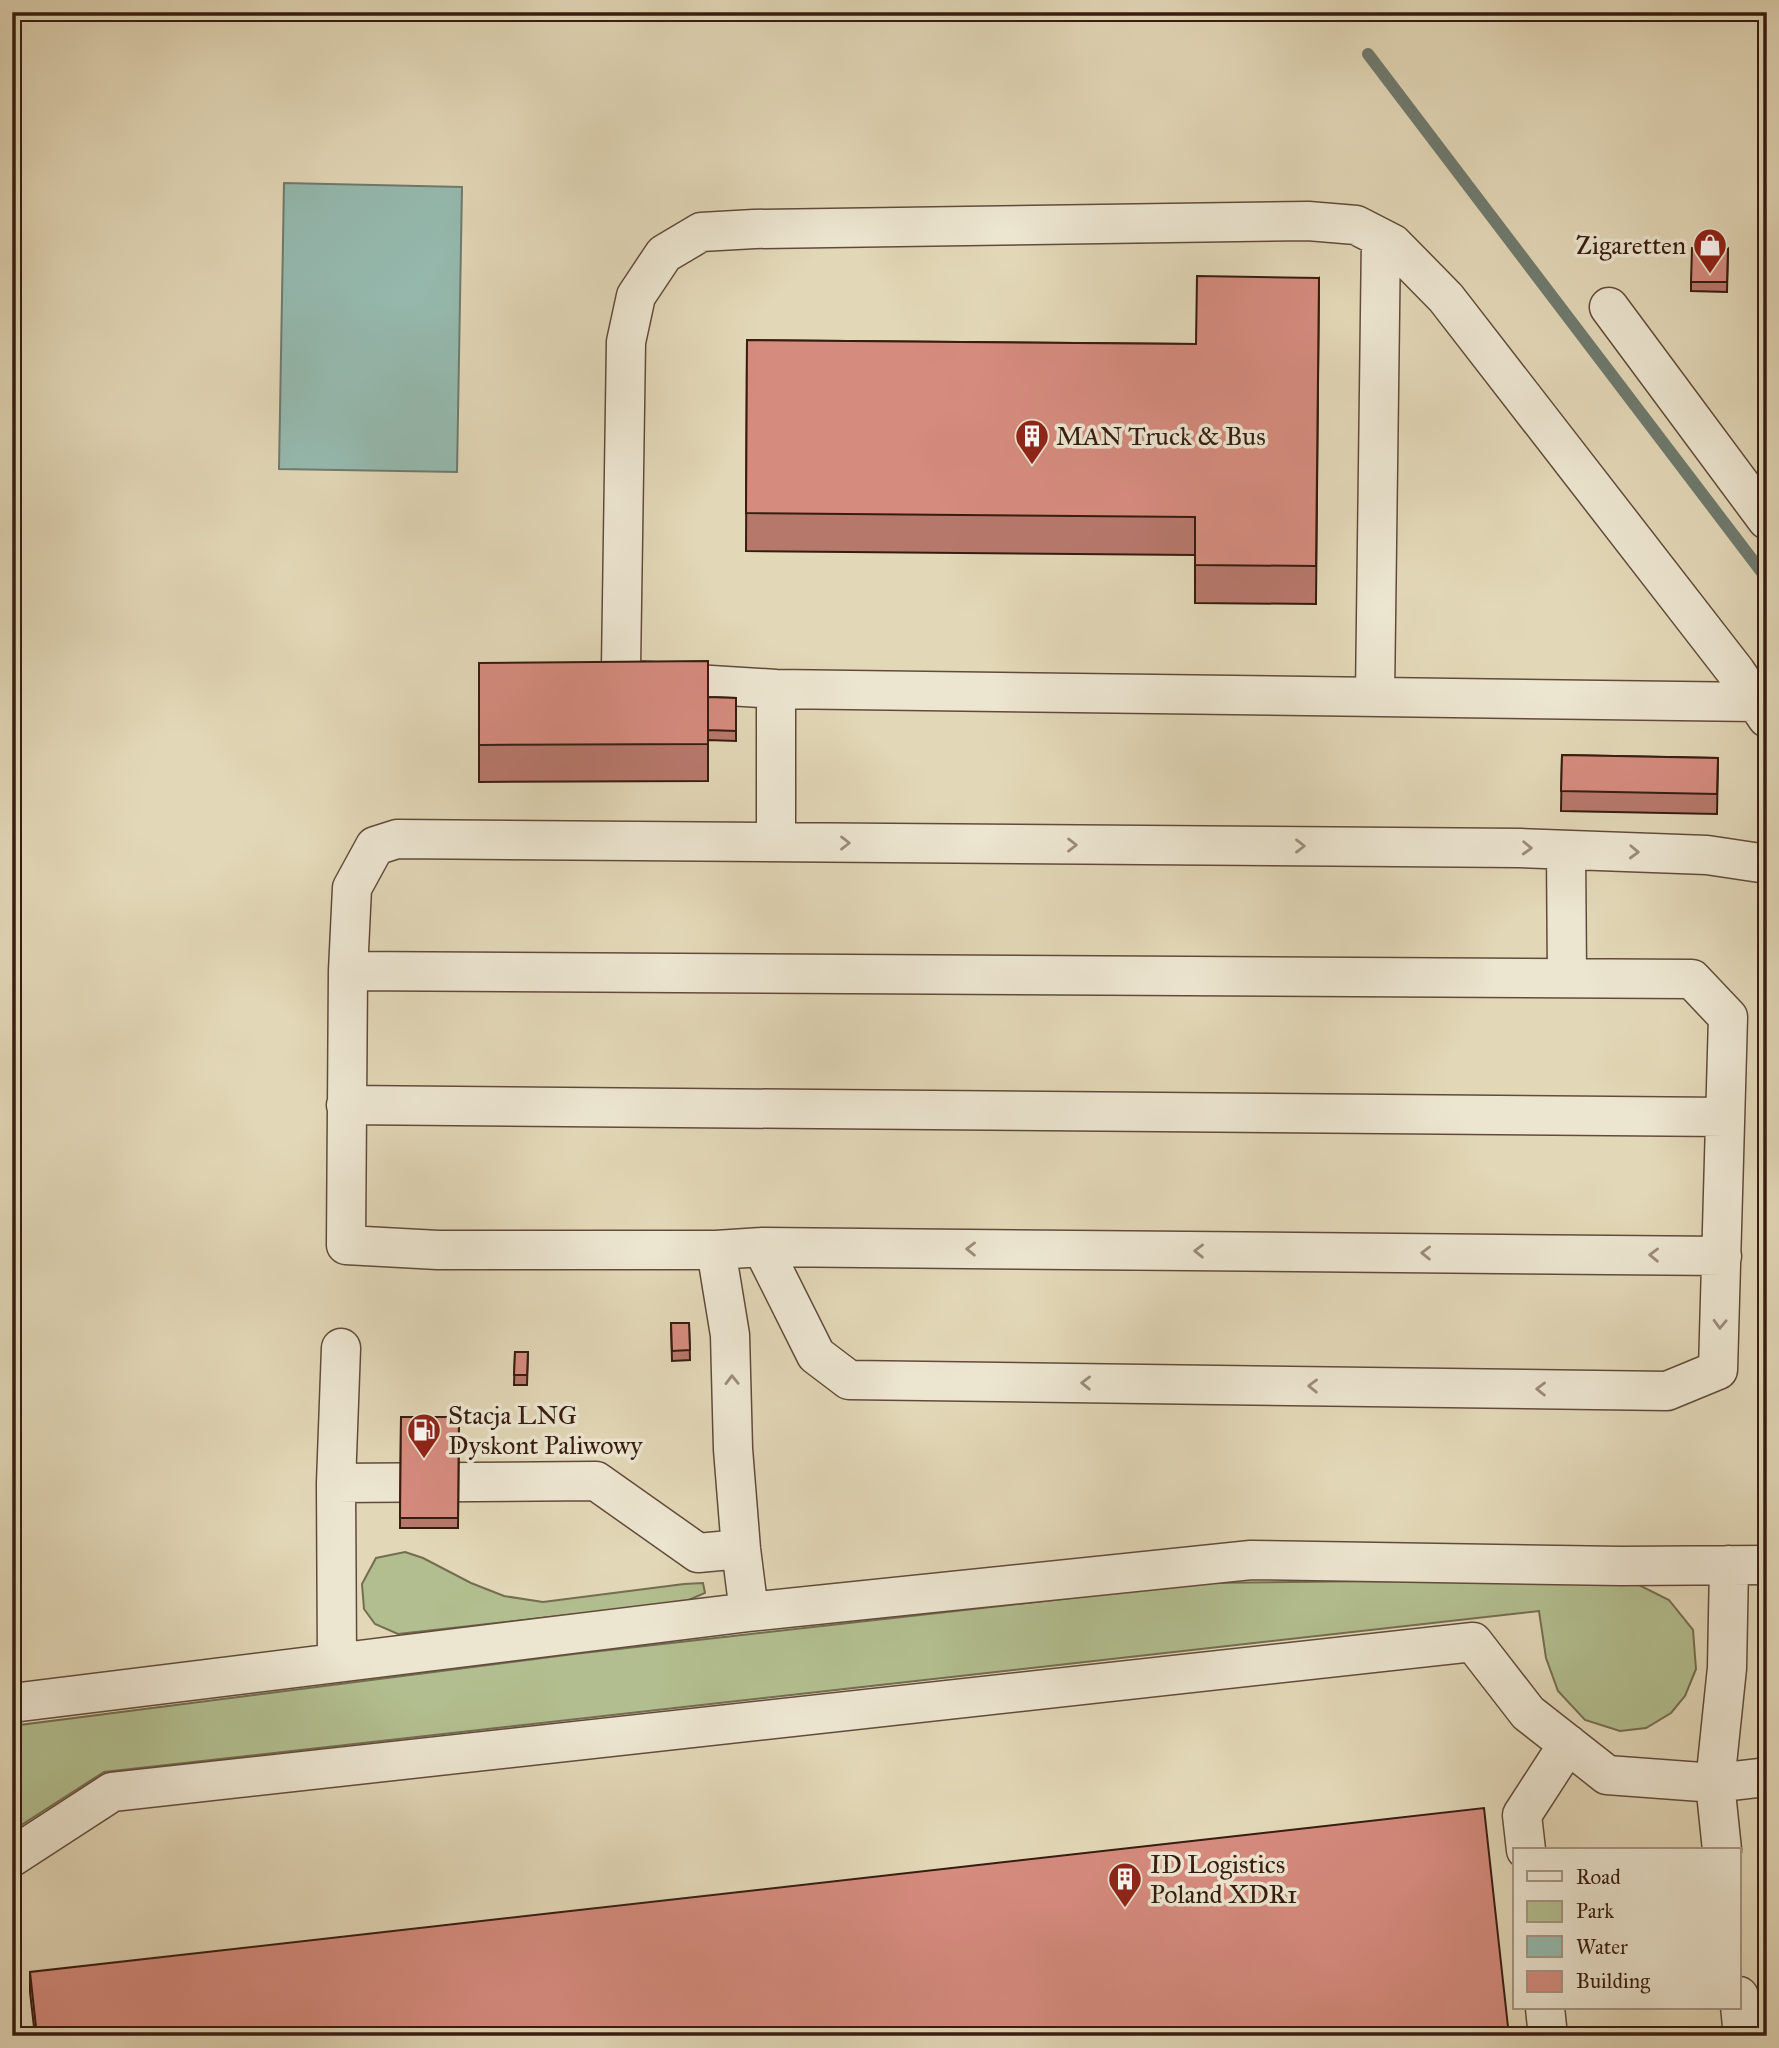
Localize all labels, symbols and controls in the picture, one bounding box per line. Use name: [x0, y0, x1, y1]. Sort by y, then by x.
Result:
shop icon: Zigaretten: [1691, 226, 1729, 275]
place label: Zigaretten: [1576, 229, 1686, 261]
building icon: MAN Truck & Bus: [1013, 417, 1051, 466]
place label: MAN Truck & Bus: [1056, 420, 1266, 452]
one-way arrow: [840, 835, 850, 851]
one-way arrow: [1067, 837, 1078, 853]
one-way arrow: [1295, 838, 1305, 854]
one-way arrow: [1522, 841, 1533, 856]
one-way arrow: [1629, 845, 1640, 860]
one-way arrow: [965, 1241, 976, 1257]
one-way arrow: [1193, 1243, 1203, 1259]
one-way arrow: [1420, 1245, 1431, 1261]
one-way arrow: [1648, 1247, 1658, 1263]
one-way arrow: [1712, 1319, 1727, 1330]
one-way arrow: [724, 1375, 739, 1386]
one-way arrow: [1080, 1375, 1091, 1391]
one-way arrow: [1308, 1378, 1318, 1394]
one-way arrow: [1535, 1381, 1545, 1397]
place label: Stacja LNG Dyskont Paliwowy: [448, 1399, 643, 1461]
fuel station icon: Stacja LNG Dyskont Paliwowy: [405, 1411, 443, 1460]
place label: ID Logistics Poland XDR1: [1150, 1848, 1297, 1910]
legend: [1513, 1848, 1740, 2010]
building icon: ID Logistics Poland XDR1: [1106, 1860, 1144, 1909]
text: Road: [1576, 1864, 1621, 1890]
text: Park: [1576, 1898, 1614, 1924]
text: Water: [1576, 1934, 1628, 1960]
text: Building: [1576, 1968, 1650, 1994]

